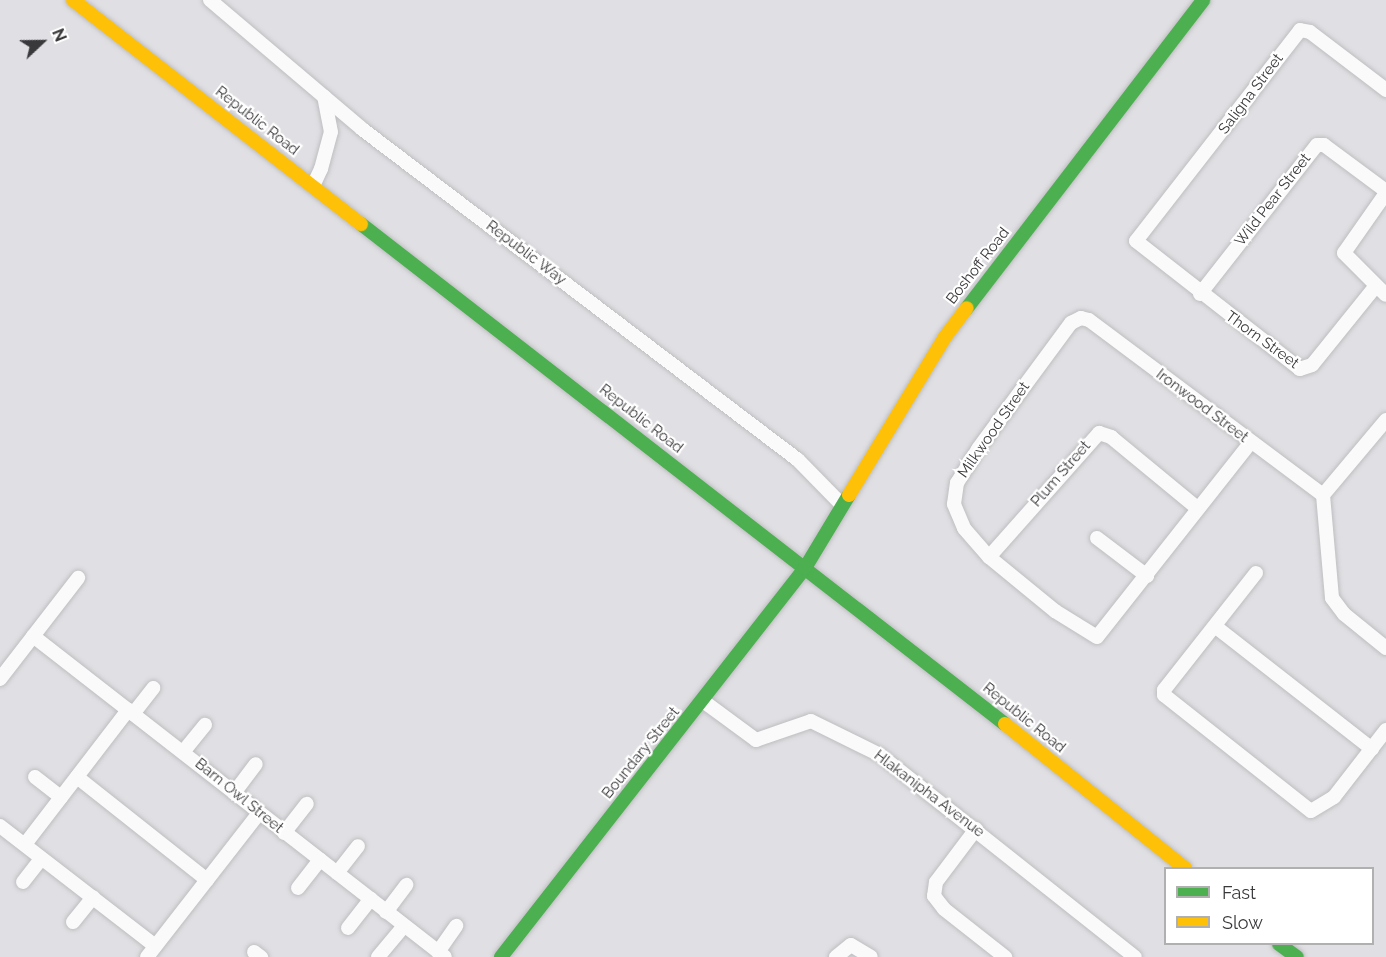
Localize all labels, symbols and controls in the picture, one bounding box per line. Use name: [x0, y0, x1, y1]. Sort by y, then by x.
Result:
north arrow: [12, 12, 72, 72]
text: N: [48, 26, 70, 44]
street label: Saligna Street: [1215, 50, 1287, 138]
street label: Republic Road: [212, 83, 302, 159]
street label: Wild Pear Street: [1231, 150, 1315, 250]
street label: Republic Way: [482, 217, 570, 289]
street label: Boshoff Road: [943, 224, 1013, 308]
street label: Thorn Street: [1222, 307, 1302, 373]
street label: Ironwood Street: [1152, 365, 1252, 447]
street label: Milkwood Street: [954, 379, 1034, 481]
street label: Republic Road: [596, 381, 686, 457]
street label: Plum Street: [1027, 437, 1095, 511]
street label: Republic Road: [979, 679, 1069, 757]
street label: Boundary Street: [598, 703, 684, 803]
street label: Hlakanipha Avenue: [870, 746, 988, 842]
street label: Barn Owl Street: [191, 755, 287, 837]
legend: [1164, 867, 1374, 945]
text: Fast: [1222, 882, 1256, 903]
text: Slow: [1222, 912, 1263, 933]

